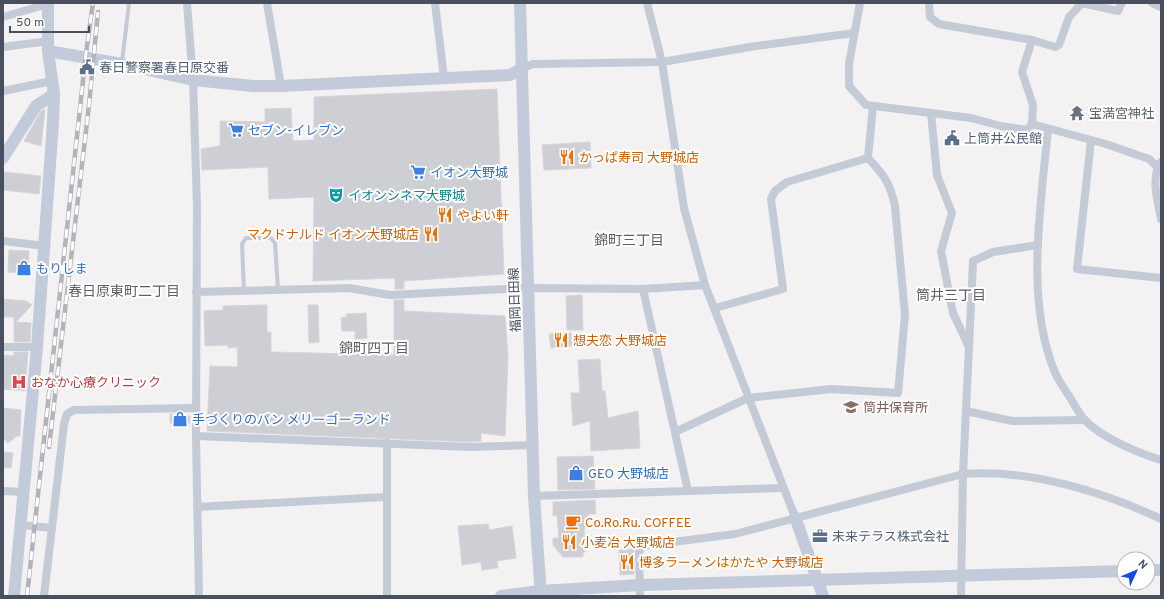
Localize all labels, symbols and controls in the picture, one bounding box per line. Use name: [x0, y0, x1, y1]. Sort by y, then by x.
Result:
scale bar: [10, 8, 89, 34]
text: 50 m: [16, 15, 44, 31]
public building icon: 春日警察署春日原交番: [78, 58, 96, 76]
place label: 春日警察署春日原交番: [99, 61, 229, 77]
temple icon: 宝満宮神社: [1068, 104, 1086, 122]
place label: 宝満宮神社: [1089, 107, 1154, 123]
supermarket icon: セブン-イレブン: [227, 121, 245, 139]
place label: セブン-イレブン: [248, 123, 344, 140]
public building icon: 上筒井公民館: [943, 129, 961, 147]
place label: 上筒井公民館: [964, 131, 1042, 148]
restaurant icon: かっぱ寿司 大野城店: [558, 148, 576, 166]
place label: かっぱ寿司 大野城店: [579, 151, 699, 167]
supermarket icon: イオン大野城: [409, 163, 427, 181]
place label: イオン大野城: [430, 166, 508, 182]
theatre icon: イオンシネマ大野城: [327, 186, 345, 204]
place label: イオンシネマ大野城: [348, 189, 465, 205]
restaurant icon: やよい軒: [436, 206, 454, 224]
place label: やよい軒: [457, 209, 509, 225]
restaurant icon: マクドナルド イオン大野城店: [422, 225, 440, 243]
place label: マクドナルド イオン大野城店: [247, 228, 419, 244]
district label: 錦町三丁目: [594, 232, 664, 250]
shop icon: もりしま: [15, 259, 33, 277]
place label: もりしま: [36, 262, 88, 278]
street label: 福岡日田線: [506, 267, 525, 333]
district label: 春日原東町二丁目: [68, 284, 180, 301]
district label: 筒井三丁目: [916, 287, 986, 305]
restaurant icon: 想夫恋 大野城店: [552, 331, 570, 349]
place label: 想夫恋 大野城店: [573, 334, 667, 350]
district label: 錦町四丁目: [339, 340, 409, 358]
hospital icon: おなか心療クリニック: [10, 373, 28, 391]
place label: おなか心療クリニック: [31, 376, 161, 392]
school or university icon: 筒井保育所: [842, 398, 860, 416]
place label: 筒井保育所: [863, 400, 928, 417]
shop icon: 手づくりのパン メリーゴーランド: [171, 410, 189, 428]
place label: 手づくりのパン メリーゴーランド: [192, 413, 391, 429]
shop icon: GEO 大野城店: [567, 464, 585, 482]
place label: GEO 大野城店: [588, 467, 669, 483]
cafe icon: Co.Ro.Ru. COFFEE: [564, 513, 582, 531]
place label: Co.Ro.Ru. COFFEE: [585, 516, 691, 532]
office icon: 未来テラス株式会社: [811, 527, 829, 545]
place label: 未来テラス株式会社: [832, 530, 949, 546]
restaurant icon: 小麦冶 大野城店: [560, 533, 578, 551]
place label: 小麦冶 大野城店: [581, 535, 675, 552]
north arrow: [1116, 551, 1156, 591]
restaurant icon: 博多ラーメンはかたや 大野城店: [618, 553, 636, 571]
place label: 博多ラーメンはかたや 大野城店: [639, 555, 824, 572]
text: N: [1135, 557, 1150, 572]

